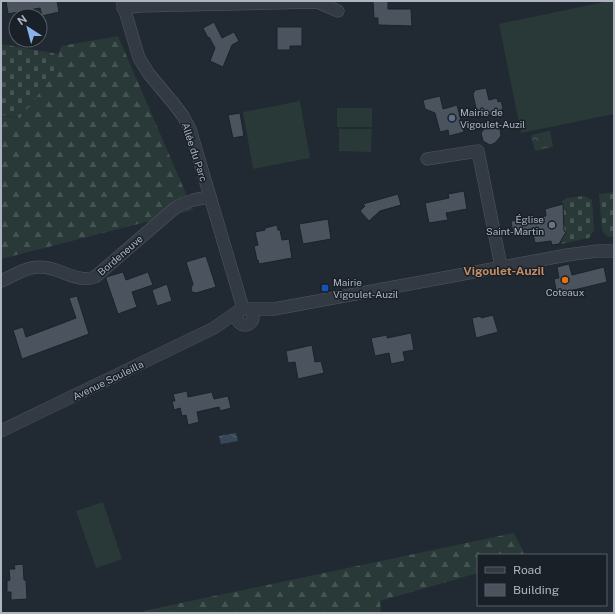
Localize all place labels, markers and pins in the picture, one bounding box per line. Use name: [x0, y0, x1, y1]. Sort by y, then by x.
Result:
place label: Mairie de Vigoulet-Auzil: [460, 106, 525, 130]
marker: Mairie de Vigoulet-Auzil: [447, 113, 457, 123]
place label: Église Saint-Martin: [486, 213, 544, 237]
marker: Église Saint-Martin: [547, 220, 557, 230]
marker: Coteaux: [560, 275, 570, 285]
place label: Mairie Vigoulet-Auzil: [333, 276, 398, 300]
marker: Mairie Vigoulet-Auzil: [320, 283, 330, 293]
place label: Coteaux: [546, 286, 585, 298]

